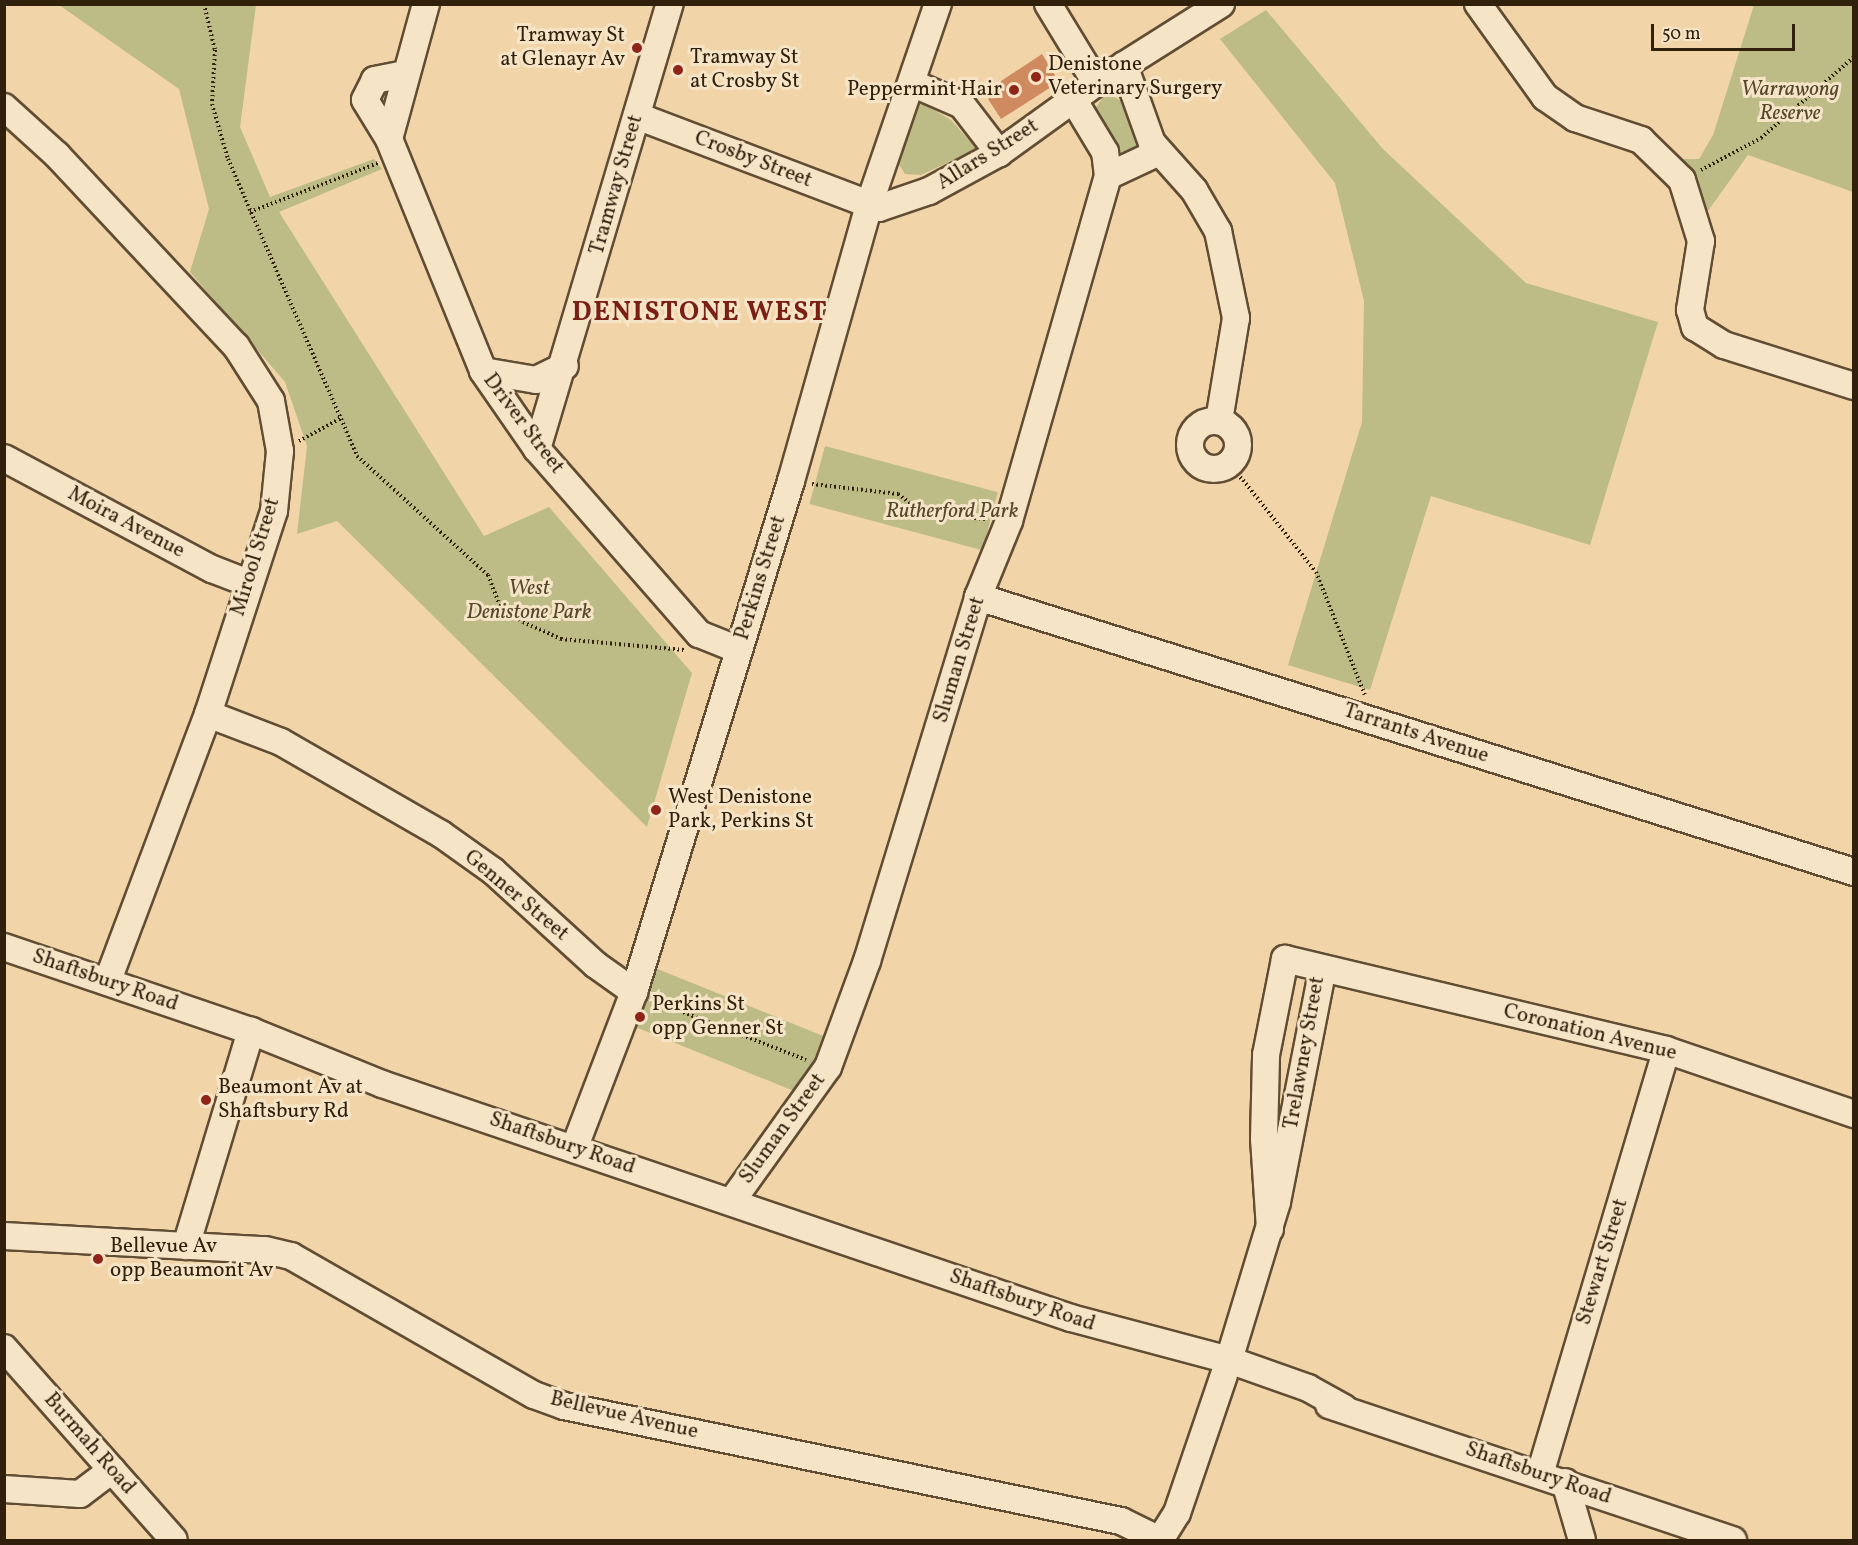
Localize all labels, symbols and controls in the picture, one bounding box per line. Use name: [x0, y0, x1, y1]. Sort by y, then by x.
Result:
scale bar: [1654, 12, 1798, 50]
text: 50 m: [1662, 22, 1701, 47]
place label: Tramway St at Glenayr Av: [500, 23, 625, 73]
marker: Tramway St at Glenayr Av: [630, 41, 644, 55]
place label: Tramway St at Crosby St: [690, 45, 800, 95]
place label: Denistone Veterinary Surgery: [1048, 52, 1223, 102]
marker: Tramway St at Crosby St: [671, 63, 685, 77]
marker: Denistone Veterinary Surgery: [1029, 70, 1043, 84]
place label: Peppermint Hair: [847, 77, 1002, 103]
park label: Warrawong Reserve: [1741, 77, 1839, 127]
marker: Peppermint Hair: [1007, 83, 1021, 97]
street label: Tramway Street: [585, 112, 649, 258]
street label: Allars Street: [933, 114, 1043, 196]
street label: Crosby Street: [690, 126, 816, 194]
district label: DENISTONE WEST: [572, 298, 828, 330]
street label: Driver Street: [477, 369, 569, 479]
street label: Moira Avenue: [63, 482, 189, 564]
street label: Mirool Street: [226, 495, 286, 619]
park label: Rutherford Park: [886, 499, 1018, 525]
street label: Perkins Street: [730, 513, 792, 643]
park label: West Denistone Park: [467, 576, 591, 626]
street label: Sluman Street: [929, 594, 991, 726]
street label: Tarrants Avenue: [1340, 699, 1492, 769]
place label: West Denistone Park, Perkins St: [668, 785, 814, 835]
marker: West Denistone Park, Perkins St: [649, 803, 663, 817]
street label: Genner Street: [459, 845, 573, 947]
street label: Shaftsbury Road: [29, 944, 181, 1018]
street label: Trelawney Street: [1279, 974, 1331, 1132]
place label: Perkins St opp Genner St: [652, 992, 784, 1042]
street label: Coronation Avenue: [1501, 999, 1679, 1067]
marker: Perkins St opp Genner St: [633, 1010, 647, 1024]
street label: Sluman Street: [734, 1069, 832, 1189]
place label: Beaumont Av at Shaftsbury Rd: [218, 1075, 364, 1125]
marker: Beaumont Av at Shaftsbury Rd: [199, 1093, 213, 1107]
street label: Shaftsbury Road: [486, 1107, 638, 1181]
street label: Stewart Street: [1572, 1196, 1634, 1328]
place label: Bellevue Av opp Beaumont Av: [110, 1234, 273, 1284]
marker: Bellevue Av opp Beaumont Av: [91, 1252, 105, 1266]
street label: Shaftsbury Road: [946, 1264, 1098, 1338]
street label: Bellevue Avenue: [548, 1387, 700, 1445]
street label: Burmah Road: [38, 1388, 140, 1500]
street label: Shaftsbury Road: [1462, 1437, 1614, 1511]

